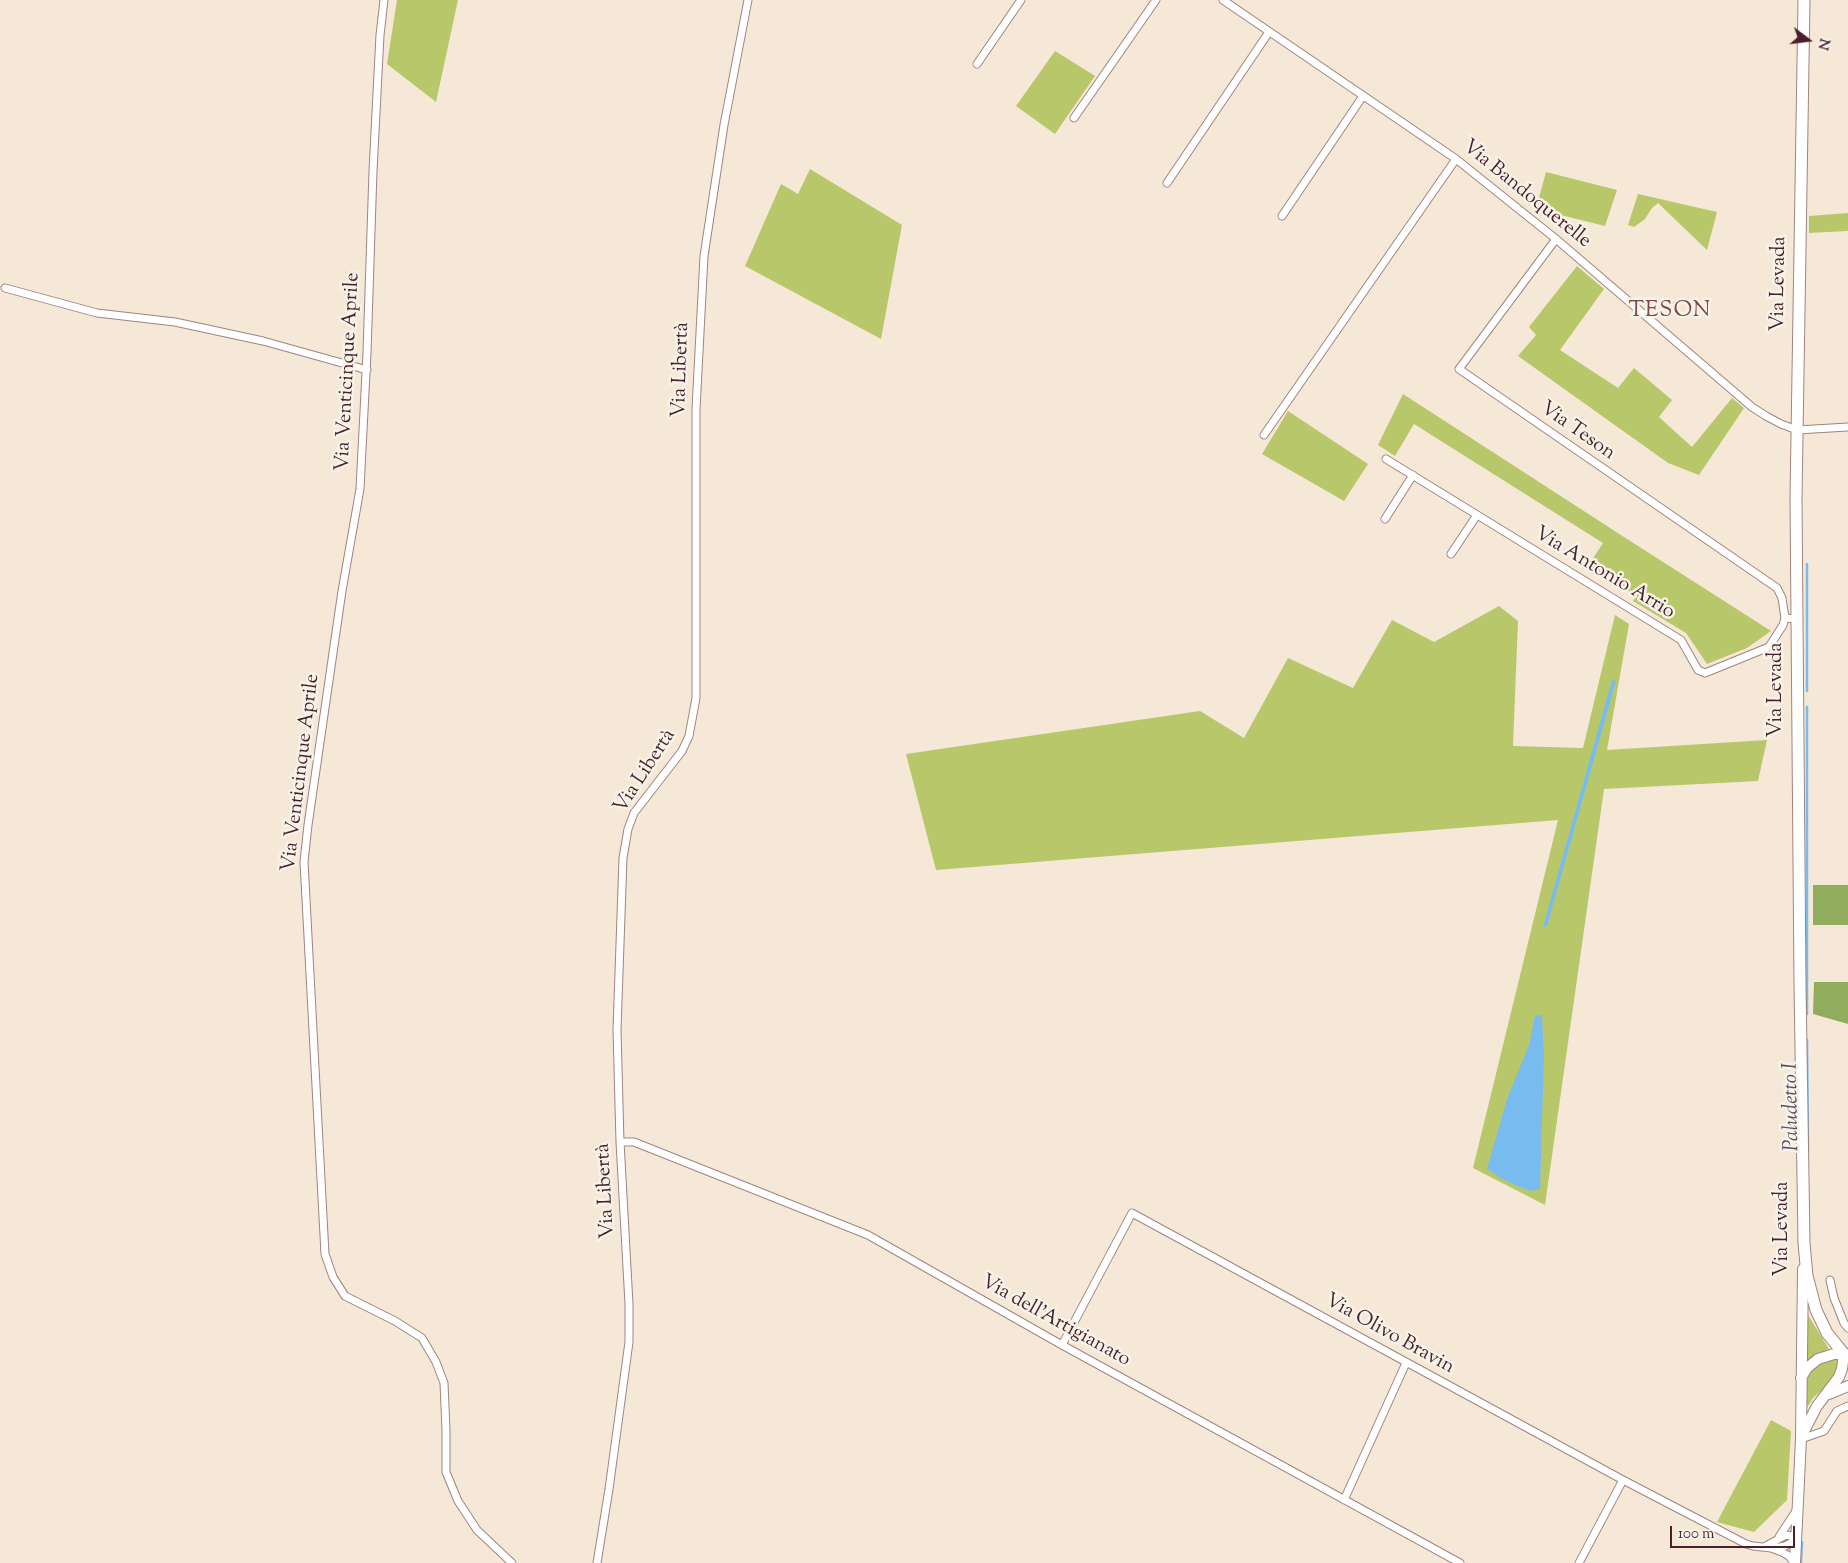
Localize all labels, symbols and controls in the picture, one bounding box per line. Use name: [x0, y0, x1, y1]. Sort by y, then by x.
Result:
north arrow: [1783, 15, 1833, 65]
text: N: [1811, 36, 1834, 52]
street label: Via Bandoquerelle: [1457, 136, 1595, 254]
street label: Via Levada: [1767, 236, 1793, 332]
street label: Via Venticinque Aprile: [332, 272, 366, 472]
district label: TESON: [1628, 299, 1712, 325]
street label: Via Libertà: [668, 322, 696, 418]
street label: Via Teson: [1535, 397, 1619, 467]
street label: Via Antonio Arrio: [1529, 523, 1679, 625]
street label: Via Levada: [1766, 642, 1790, 738]
street label: Via Venticinque Aprile: [278, 673, 326, 873]
street label: Via Libertà: [610, 725, 682, 819]
water label: Paludetto I: [1780, 1062, 1806, 1152]
street label: Via Libertà: [593, 1143, 621, 1239]
street label: Via Levada: [1772, 1181, 1796, 1277]
street label: Via dell'Artigianato: [976, 1271, 1134, 1373]
street label: Via Olivo Bravin: [1320, 1289, 1458, 1381]
scale bar: [1673, 1516, 1798, 1548]
text: 100 m: [1678, 1524, 1714, 1545]

